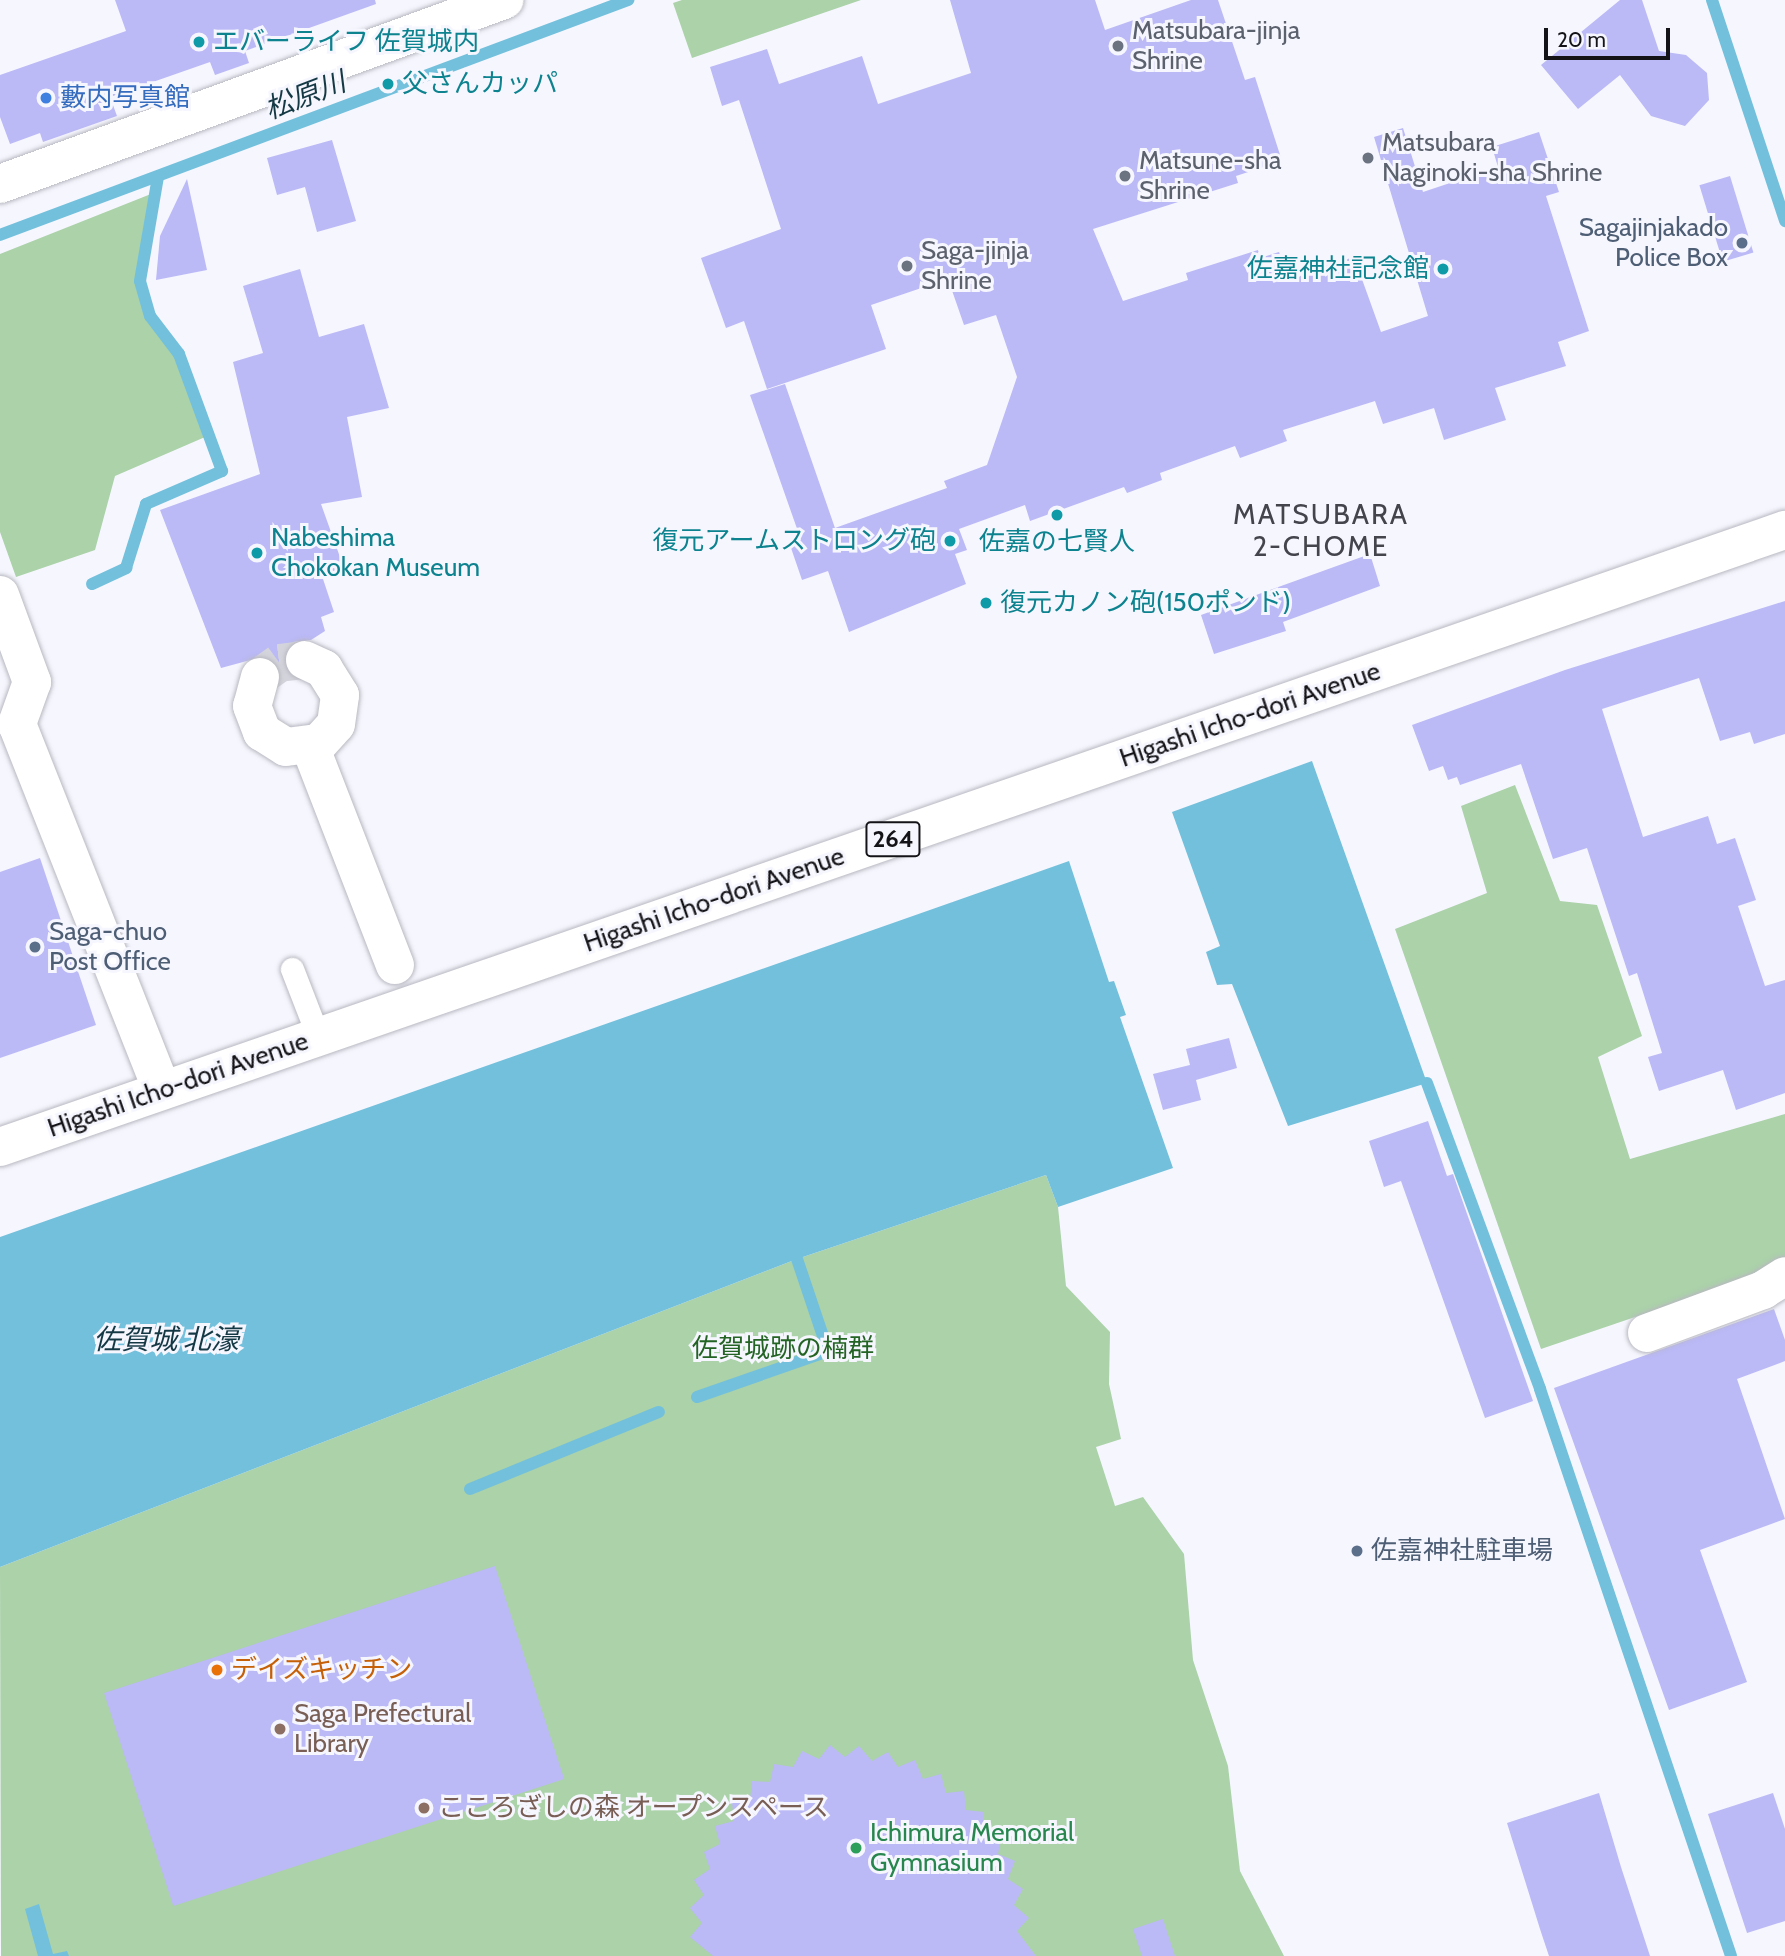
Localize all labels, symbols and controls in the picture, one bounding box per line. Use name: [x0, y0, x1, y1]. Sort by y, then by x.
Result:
scale bar: [1547, 14, 1673, 58]
place label: Matsubara-jinja Shrine: [1132, 15, 1300, 76]
place label: エバーライフ 佐賀城内: [213, 26, 479, 58]
text: 20 m: [1557, 27, 1606, 52]
marker: エバーライフ 佐賀城内: [191, 34, 207, 50]
marker: Matsubara-jinja Shrine: [1110, 38, 1126, 54]
water label: 松原川: [260, 64, 350, 126]
place label: 父さんカッパ: [402, 68, 558, 100]
marker: 父さんカッパ: [380, 76, 396, 92]
place label: 藪内写真館: [60, 82, 190, 114]
marker: 藪内写真館: [38, 90, 54, 106]
place label: Matsubara Naginoki-sha Shrine: [1382, 127, 1602, 188]
place label: Matsune-sha Shrine: [1139, 145, 1282, 206]
marker: Matsubara Naginoki-sha Shrine: [1360, 150, 1376, 166]
marker: Matsune-sha Shrine: [1117, 168, 1133, 184]
place label: Sagajinjakado Police Box: [1579, 212, 1728, 274]
place label: Saga-jinja Shrine: [921, 235, 1029, 296]
marker: Sagajinjakado Police Box: [1734, 235, 1750, 251]
place label: 佐嘉神社記念館: [1247, 253, 1429, 285]
marker: Saga-jinja Shrine: [899, 258, 915, 274]
marker: 佐嘉神社記念館: [1435, 261, 1451, 277]
district label: MATSUBARA 2-CHOME: [1234, 497, 1408, 563]
marker: 佐嘉の七賢人: [1049, 507, 1065, 523]
place label: Nabeshima Chokokan Museum: [271, 522, 480, 584]
place label: 復元アームストロング砲: [652, 525, 936, 557]
place label: 佐嘉の七賢人: [979, 526, 1135, 558]
marker: 復元アームストロング砲: [942, 533, 958, 549]
marker: Nabeshima Chokokan Museum: [249, 545, 265, 561]
place label: 復元カノン砲(150ポンド): [1000, 587, 1291, 619]
marker: 復元カノン砲(150ポンド): [978, 595, 994, 611]
street label: Higashi Icho-dori Avenue: [1116, 656, 1384, 774]
road number: 264: [865, 818, 921, 860]
street label: Higashi Icho-dori Avenue: [580, 841, 848, 959]
place label: Saga-chuo Post Office: [49, 916, 171, 978]
marker: Saga-chuo Post Office: [27, 939, 43, 955]
street label: Higashi Icho-dori Avenue: [44, 1026, 312, 1144]
water label: 佐賀城 北濠: [93, 1322, 239, 1356]
park label: 佐賀城跡の楠群: [692, 1333, 874, 1365]
place label: 佐嘉神社駐車場: [1371, 1535, 1553, 1567]
marker: 佐嘉神社駐車場: [1349, 1543, 1365, 1559]
place label: デイズキッチン: [231, 1654, 413, 1686]
marker: デイズキッチン: [209, 1662, 225, 1678]
place label: Saga Prefectural Library: [294, 1698, 471, 1760]
marker: Saga Prefectural Library: [272, 1721, 288, 1737]
place label: こころざしの森 オープンスペース: [438, 1792, 834, 1824]
marker: こころざしの森 オープンスペース: [416, 1800, 432, 1816]
place label: Ichimura Memorial Gymnasium: [870, 1817, 1074, 1878]
marker: Ichimura Memorial Gymnasium: [848, 1840, 864, 1856]

